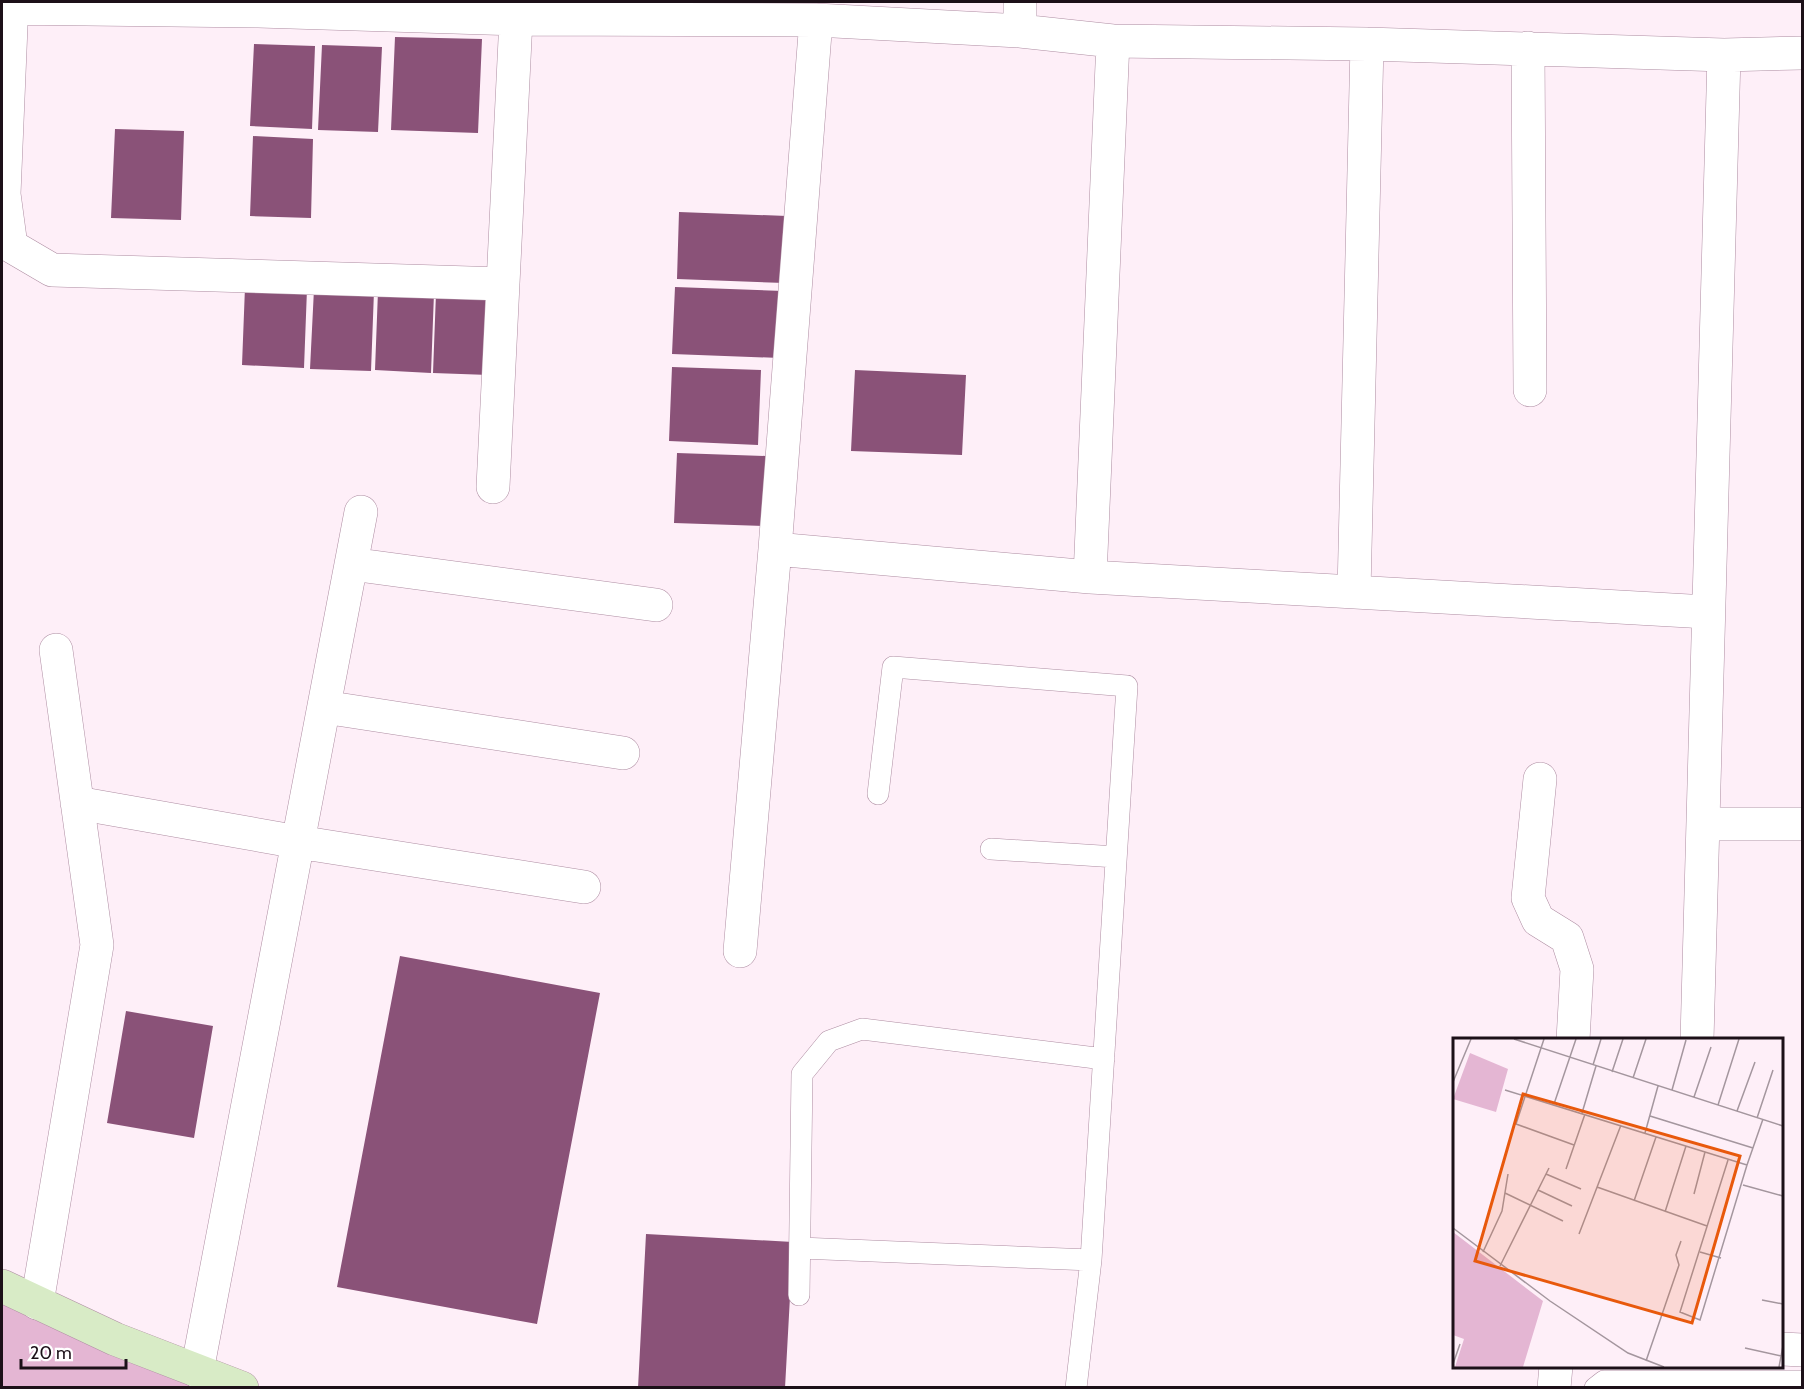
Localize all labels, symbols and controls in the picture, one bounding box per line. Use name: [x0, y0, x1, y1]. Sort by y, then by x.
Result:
inset map: [1453, 1038, 1783, 1368]
scale bar: [21, 1332, 126, 1370]
text: 20 m: [30, 1342, 72, 1364]

